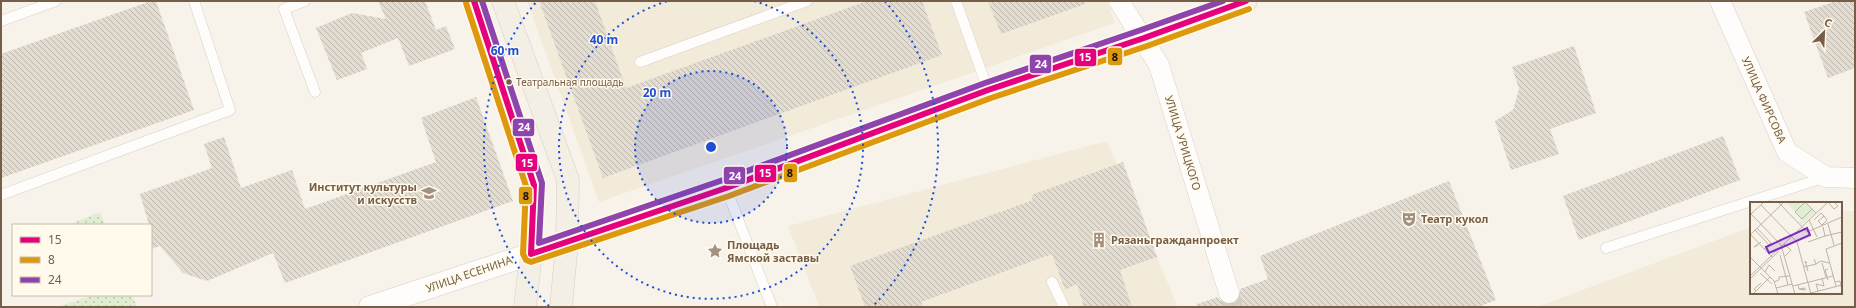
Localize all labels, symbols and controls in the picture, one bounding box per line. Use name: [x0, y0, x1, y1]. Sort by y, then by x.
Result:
north arrow: [1804, 12, 1844, 52]
text: С: [1822, 14, 1835, 31]
text: 40 m: [590, 31, 618, 48]
text: 60 m: [491, 42, 519, 59]
line badge: 8: [1107, 47, 1123, 66]
line badge: 15: [1074, 48, 1097, 67]
text: 15: [1079, 49, 1091, 64]
text: 8: [1112, 49, 1118, 64]
line badge: 24: [1029, 54, 1052, 74]
street label: УЛИЦА ФИРСОВА: [1739, 54, 1791, 146]
text: 24: [1035, 56, 1048, 71]
place label: Театральная площадь: [516, 75, 624, 89]
marker: Театральная площадь: [504, 77, 514, 87]
text: 20 m: [643, 84, 671, 101]
street label: УЛИЦА УРИЦКОГО: [1162, 94, 1205, 192]
line badge: 24: [512, 118, 535, 137]
text: 24: [518, 119, 531, 134]
centre of rings: [704, 140, 718, 154]
line badge: 15: [515, 153, 538, 172]
text: 15: [521, 155, 533, 170]
line badge: 8: [783, 163, 798, 183]
line badge: 15: [754, 164, 777, 183]
text: 15: [759, 165, 771, 180]
text: 8: [787, 165, 793, 180]
line badge: 24: [723, 166, 746, 185]
text: 24: [729, 168, 742, 183]
place label: Институт культуры и искусств: [309, 179, 417, 207]
school or university icon: Институт культуры и искусств: [420, 184, 438, 202]
line badge: 8: [518, 186, 533, 205]
text: 8: [523, 188, 529, 203]
inset map: [1750, 202, 1842, 294]
theatre icon: Театр кукол: [1400, 210, 1418, 228]
place label: Театр кукол: [1421, 211, 1489, 226]
legend: [12, 224, 152, 296]
text: 15: [48, 231, 62, 248]
building icon: Рязаньгражданпроект: [1090, 231, 1108, 249]
place label: Рязаньгражданпроект: [1111, 232, 1239, 247]
place label: Площадь Ямской заставы: [727, 237, 819, 265]
place icon: Площадь Ямской заставы: [706, 242, 724, 260]
text: 8: [48, 251, 55, 268]
street label: УЛИЦА ЕСЕНИНА: [423, 251, 515, 295]
text: 24: [48, 271, 62, 288]

